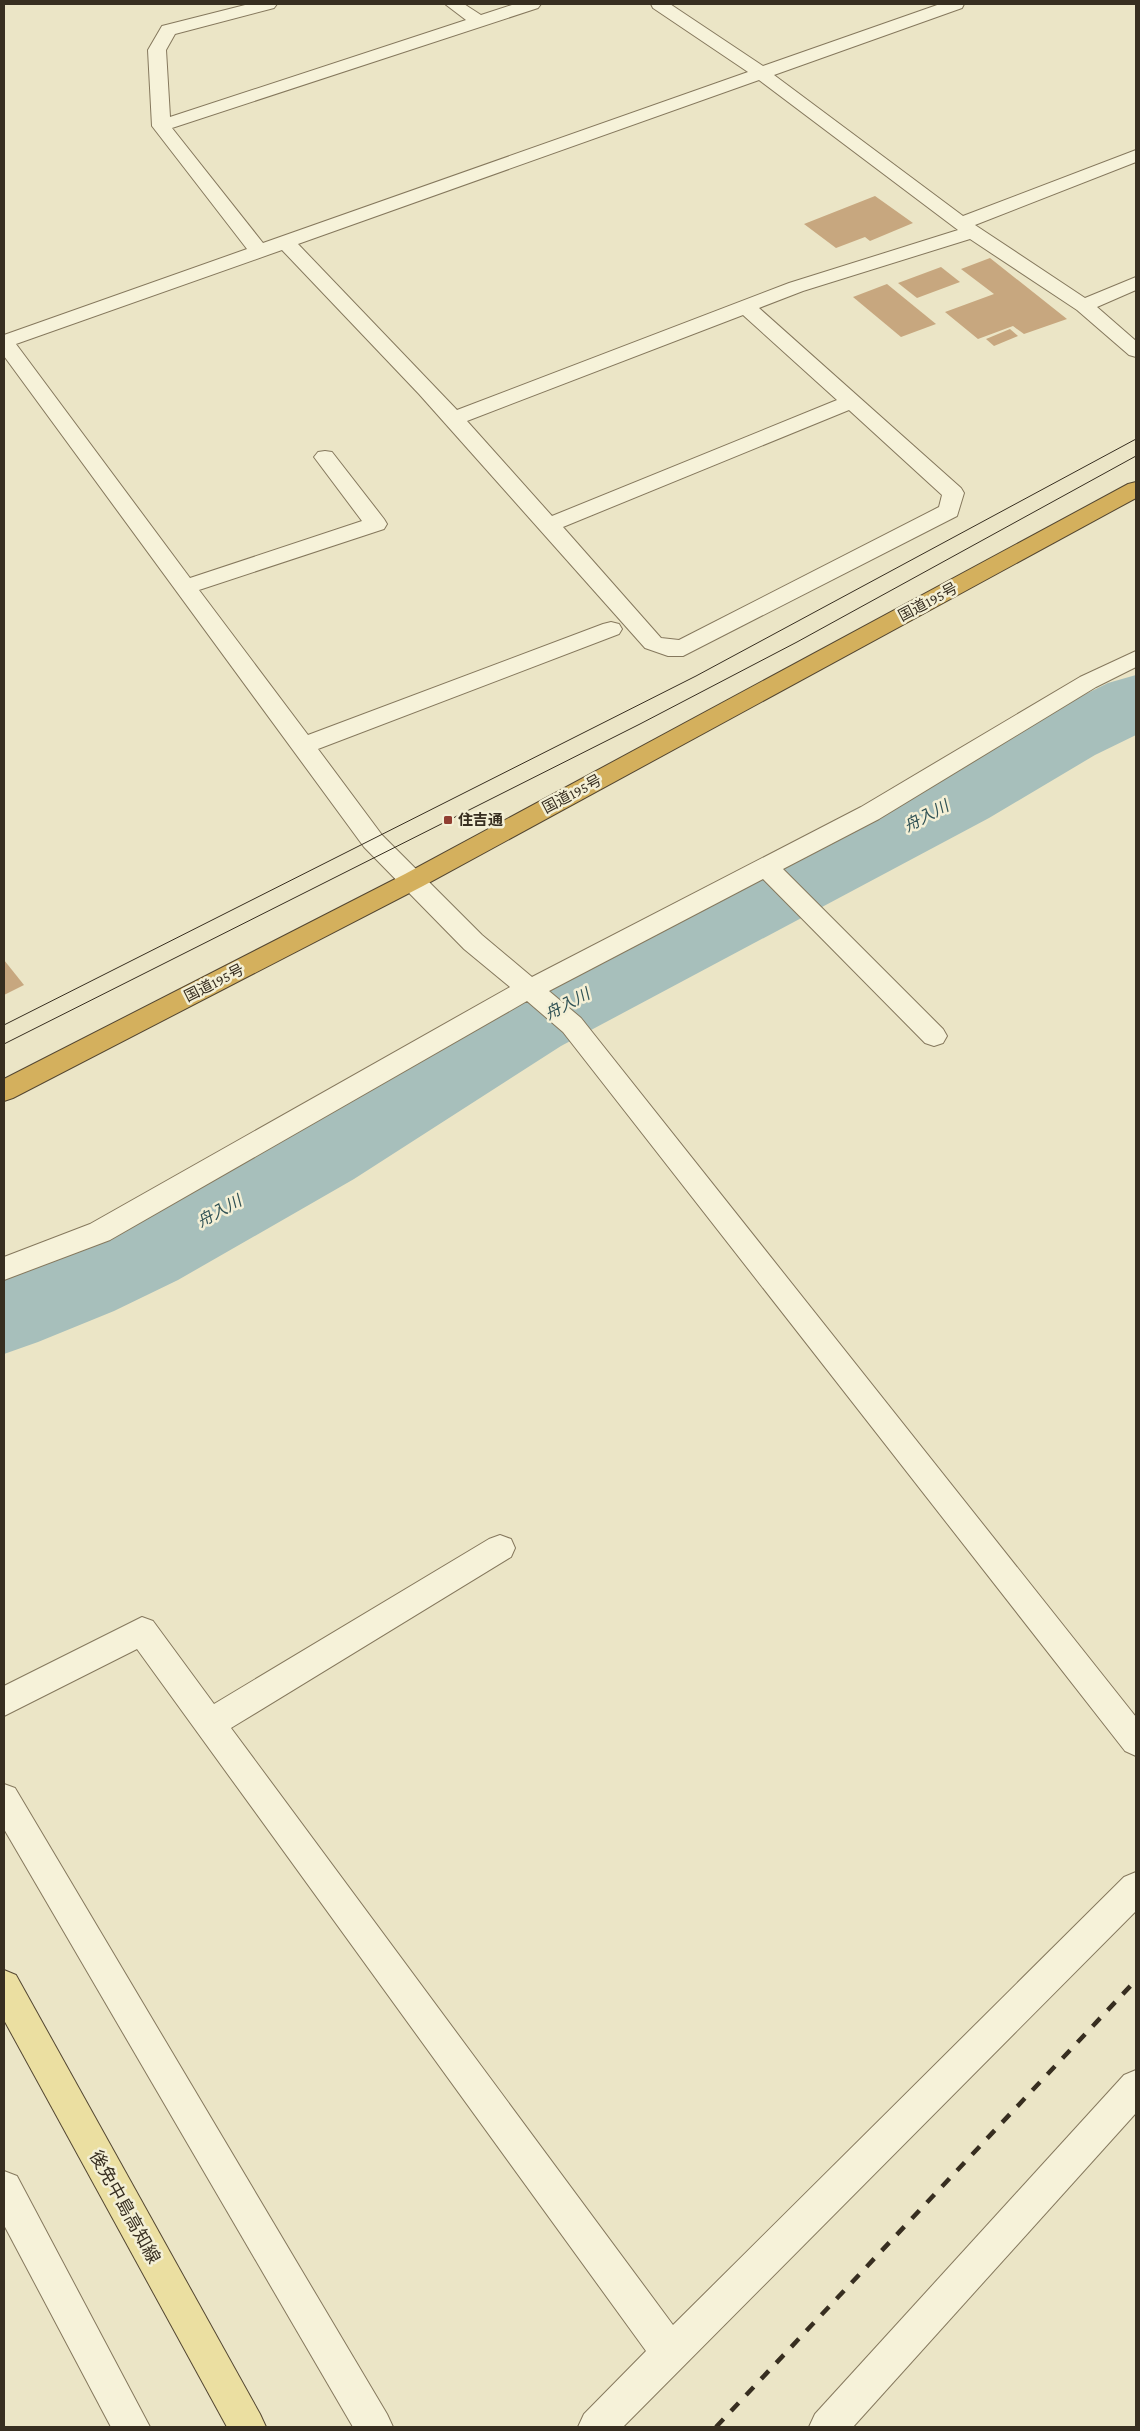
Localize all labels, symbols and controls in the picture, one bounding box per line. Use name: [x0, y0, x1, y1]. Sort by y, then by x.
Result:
street label: 国道195号: [896, 580, 960, 624]
street label: 国道195号: [540, 772, 604, 816]
water label: 舟入川: [901, 796, 953, 835]
place label: 住吉通: [458, 812, 503, 828]
marker: 住吉通: [442, 814, 454, 826]
street label: 国道195号: [182, 961, 246, 1005]
water label: 舟入川: [542, 984, 594, 1023]
water label: 舟入川: [194, 1191, 246, 1230]
street label: 後免中島高知線: [86, 2147, 164, 2267]

